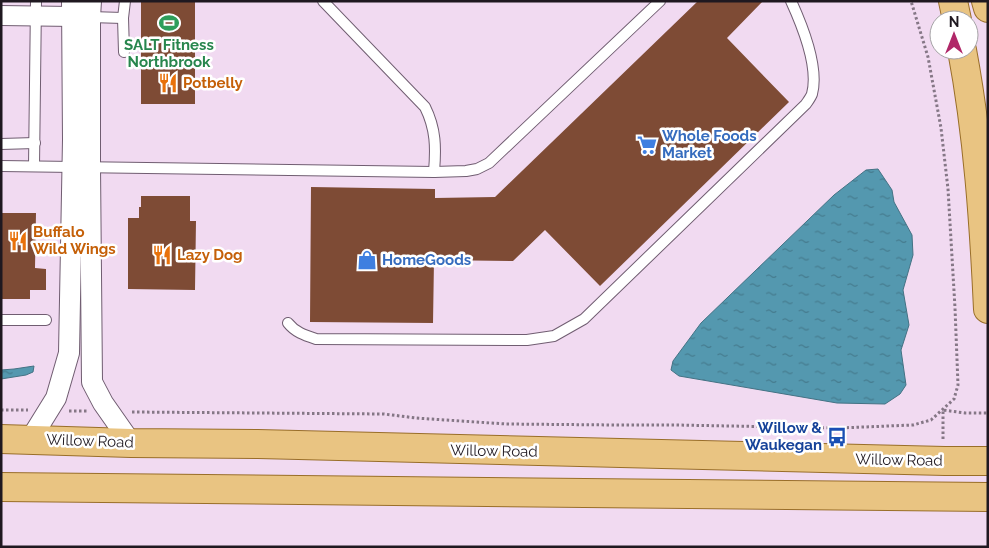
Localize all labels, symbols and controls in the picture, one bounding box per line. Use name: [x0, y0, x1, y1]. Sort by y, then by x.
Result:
north arrow: [929, 10, 979, 60]
sports icon: SALT Fitness Northbrook: [158, 12, 180, 34]
text: N: [949, 14, 959, 30]
place label: SALT Fitness Northbrook: [124, 36, 214, 71]
restaurant icon: Potbelly: [157, 72, 179, 94]
place label: Potbelly: [183, 74, 244, 92]
place label: Whole Foods Market: [662, 127, 757, 162]
supermarket icon: Whole Foods Market: [636, 134, 658, 156]
place label: Buffalo Wild Wings: [33, 223, 116, 258]
restaurant icon: Buffalo Wild Wings: [7, 230, 29, 252]
restaurant icon: Lazy Dog: [151, 244, 173, 266]
place label: Lazy Dog: [177, 246, 243, 264]
shop icon: HomeGoods: [356, 249, 378, 271]
place label: HomeGoods: [382, 251, 471, 269]
place label: Willow & Waukegan: [745, 419, 822, 454]
bus stop icon: Willow & Waukegan: [826, 426, 848, 448]
street label: Willow Road: [46, 430, 134, 452]
street label: Willow Road: [450, 441, 538, 461]
street label: Willow Road: [855, 450, 943, 470]

